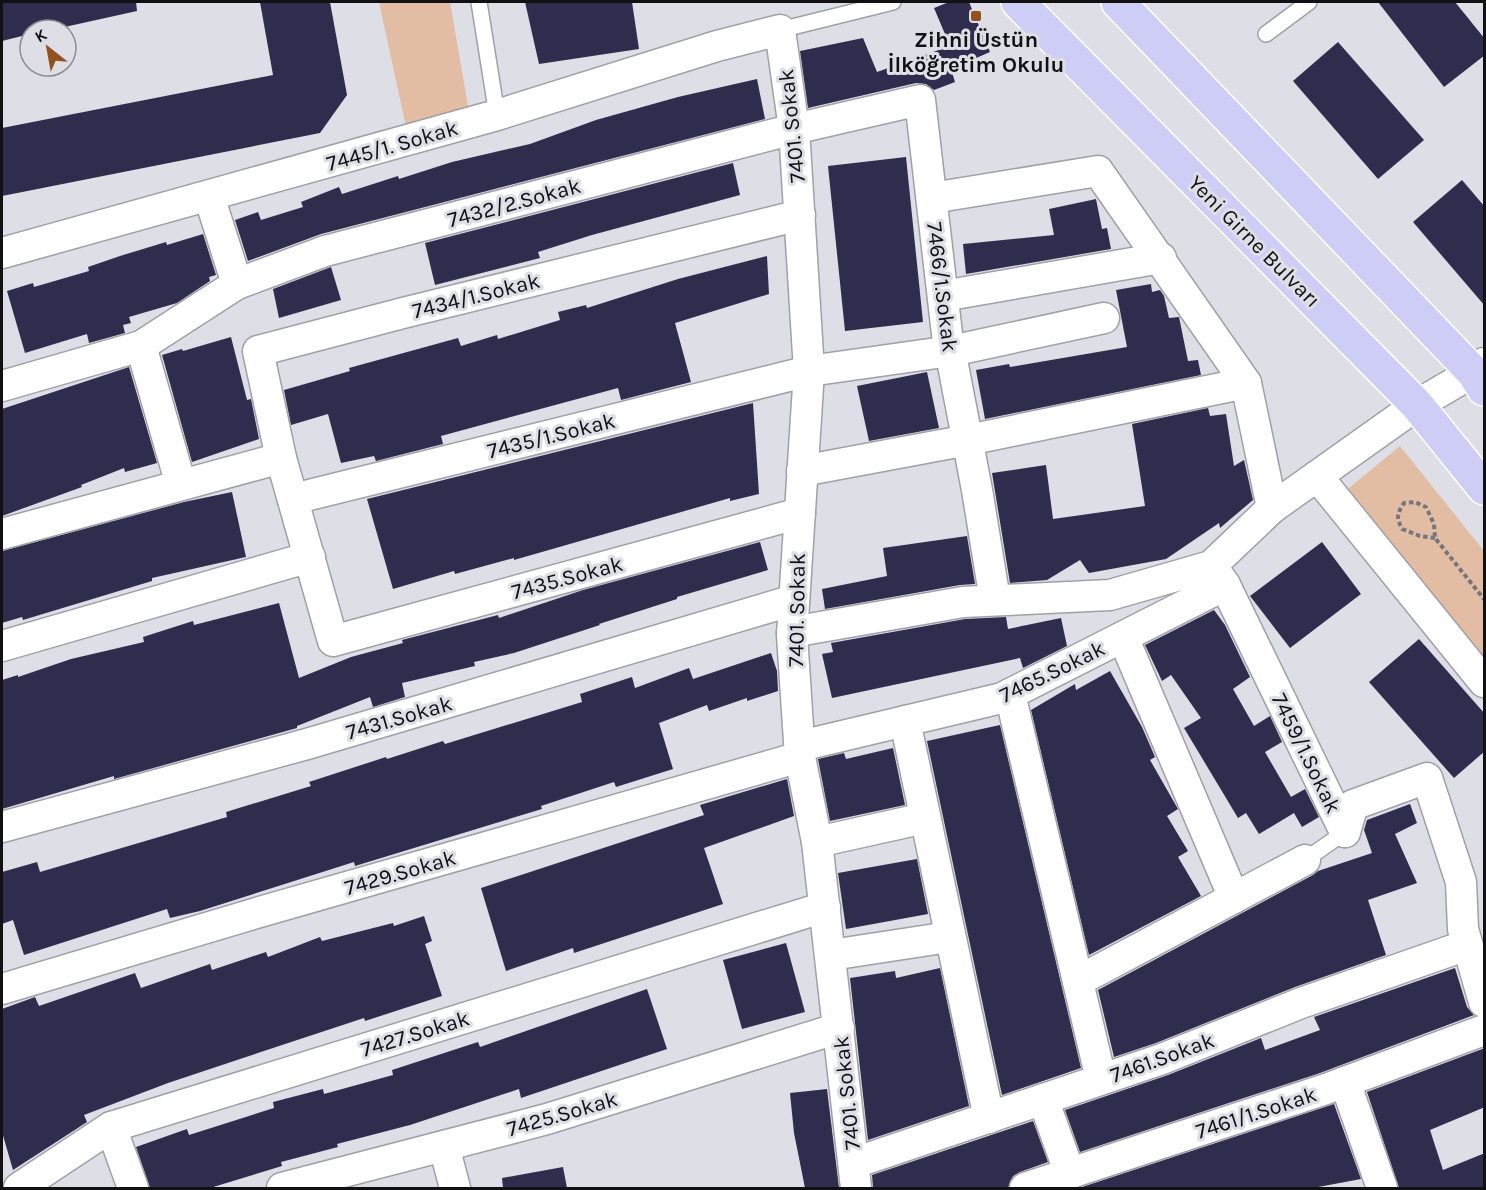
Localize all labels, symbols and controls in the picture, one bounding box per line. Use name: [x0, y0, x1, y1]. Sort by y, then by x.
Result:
marker: Zihni Üstün İlköğretim Okulu: [969, 9, 983, 23]
north arrow: [18, 18, 78, 78]
text: K: [31, 24, 50, 46]
place label: Zihni Üstün İlköğretim Okulu: [888, 27, 1064, 78]
street label: 7401. Sokak: [773, 68, 811, 184]
street label: 7445/1. Sokak: [324, 115, 461, 177]
street label: Yeni Girne Bulvarı: [1183, 170, 1326, 313]
street label: 7432/2.Sokak: [445, 173, 584, 233]
street label: 7466/1.Sokak: [921, 221, 963, 354]
street label: 7434/1.Sokak: [410, 268, 543, 324]
street label: 7435/1.Sokak: [485, 408, 618, 464]
street label: 7435.Sokak: [509, 551, 626, 605]
street label: 7401. Sokak: [783, 553, 811, 667]
street label: 7465.Sokak: [996, 635, 1109, 709]
street label: 7459/1.Sokak: [1266, 689, 1346, 818]
street label: 7431.Sokak: [343, 690, 455, 745]
street label: 7429.Sokak: [342, 845, 459, 901]
street label: 7427.Sokak: [358, 1005, 473, 1063]
street label: 7461.Sokak: [1107, 1027, 1218, 1089]
street label: 7401. Sokak: [828, 1035, 866, 1151]
street label: 7461/1.Sokak: [1193, 1081, 1320, 1145]
street label: 7425.Sokak: [504, 1086, 621, 1142]

